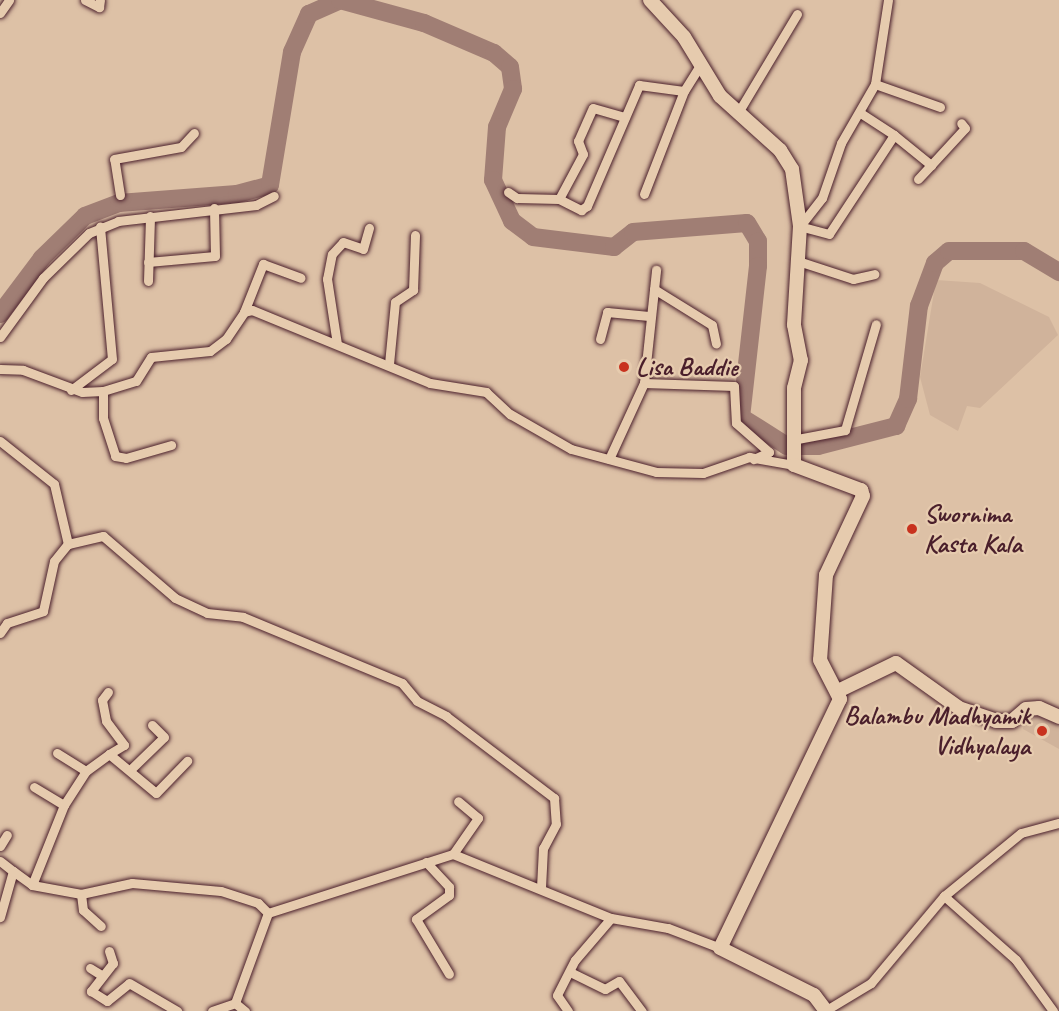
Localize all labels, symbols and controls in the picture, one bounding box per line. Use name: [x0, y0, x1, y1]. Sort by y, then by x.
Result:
place label: Lisa Baddie: [636, 351, 738, 383]
marker: Lisa Baddie: [617, 360, 631, 374]
place label: Swornima Kasta Kala: [924, 498, 1021, 560]
marker: Swornima Kasta Kala: [905, 522, 919, 536]
place label: Balambu Madhyamik Vidhyalaya: [844, 700, 1030, 762]
marker: Balambu Madhyamik Vidhyalaya: [1035, 724, 1049, 738]

